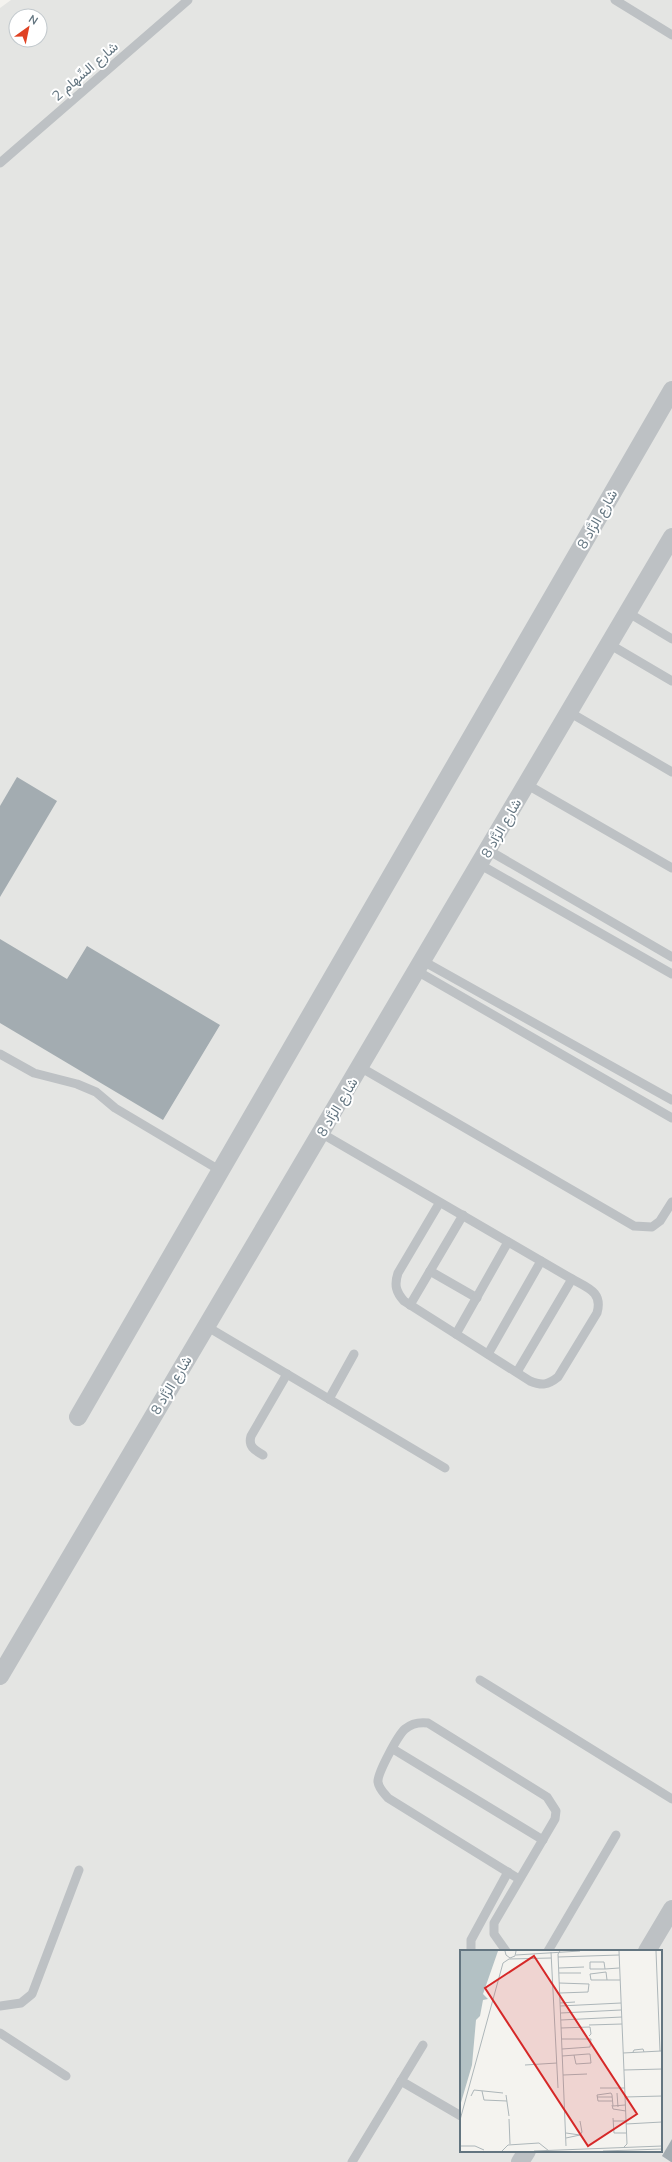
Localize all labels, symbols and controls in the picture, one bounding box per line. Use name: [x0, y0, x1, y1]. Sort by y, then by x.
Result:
north arrow: [8, 8, 48, 48]
text: N: [26, 11, 41, 28]
street label: شارع السِّهام 2: [48, 37, 123, 106]
street label: شارع الزَّاد 8: [573, 486, 623, 553]
street label: شارع الزَّاد 8: [477, 795, 527, 862]
street label: شارع الزَّاد 8: [312, 1074, 363, 1141]
street label: شارع الزَّاد 8: [146, 1352, 197, 1419]
inset map: [460, 1950, 662, 2152]

